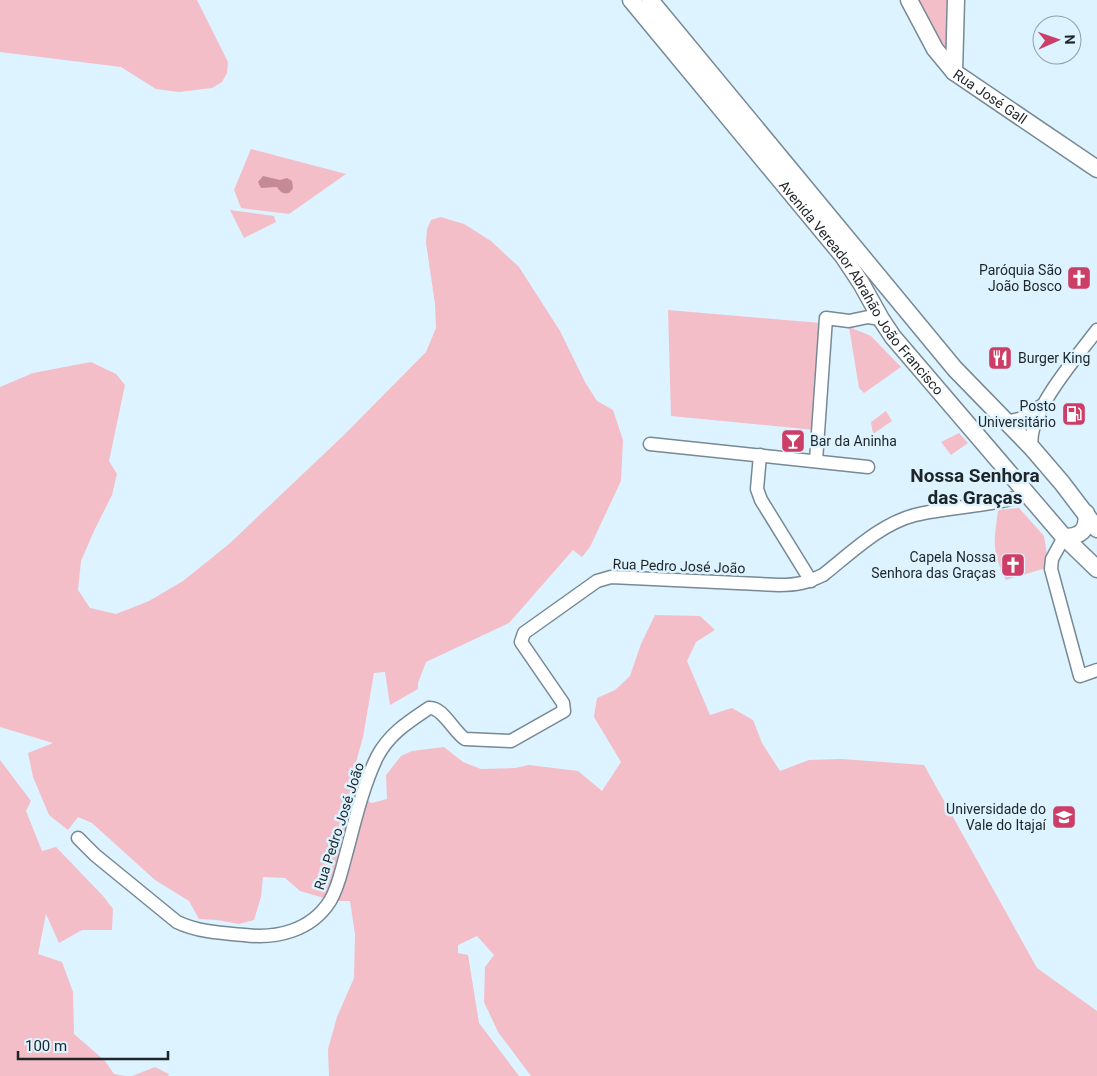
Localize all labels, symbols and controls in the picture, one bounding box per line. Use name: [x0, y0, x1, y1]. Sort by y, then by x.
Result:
north arrow: [1032, 15, 1082, 65]
text: N: [1062, 34, 1078, 45]
street label: Rua José Gall: [950, 66, 1030, 127]
street label: Avenida Vereador Abrahão João Francisco: [776, 177, 947, 398]
place label: Paróquia São João Bosco: [979, 262, 1062, 294]
church icon: Paróquia São João Bosco: [1066, 265, 1092, 291]
restaurant icon: Burger King: [987, 345, 1013, 371]
place label: Burger King: [1018, 350, 1090, 366]
place label: Posto Universitário: [978, 398, 1056, 430]
fuel station icon: Posto Universitário: [1061, 401, 1087, 427]
bar icon: Bar da Aninha: [780, 428, 806, 454]
place label: Bar da Aninha: [810, 433, 897, 449]
district label: Nossa Senhora das Graças: [910, 464, 1040, 509]
place label: Capela Nossa Senhora das Graças: [871, 549, 996, 581]
church icon: Capela Nossa Senhora das Graças: [1000, 552, 1026, 578]
street label: Rua Pedro José João: [612, 556, 746, 576]
street label: Rua Pedro José João: [311, 760, 367, 892]
place label: Universidade do Vale do Itajaí: [946, 801, 1047, 833]
school or university icon: Universidade do Vale do Itajaí: [1051, 804, 1077, 830]
scale bar: [18, 1028, 168, 1060]
text: 100 m: [25, 1037, 67, 1055]

